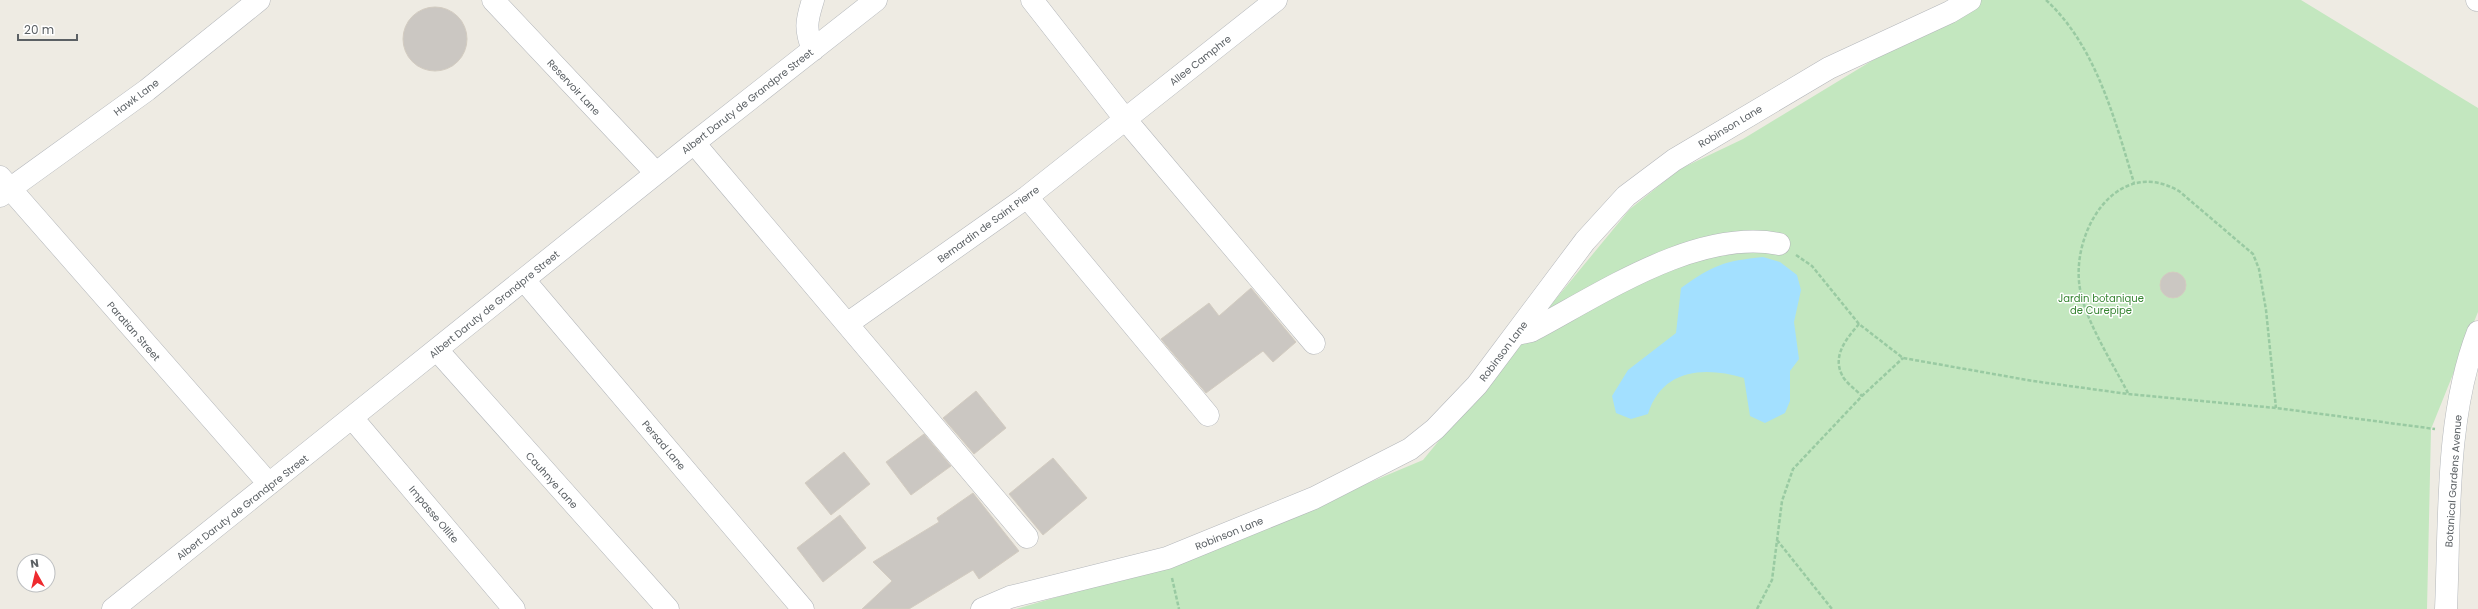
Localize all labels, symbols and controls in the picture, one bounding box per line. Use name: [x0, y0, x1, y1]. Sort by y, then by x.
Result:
scale bar: [18, 16, 77, 42]
text: 20 m: [24, 21, 54, 38]
street label: Allee Camphre: [1166, 32, 1234, 89]
street label: Albert Daruty de Grandpre Street: [678, 45, 817, 158]
street label: Reservoir Lane: [544, 56, 604, 119]
street label: Hawk Lane: [110, 75, 162, 119]
street label: Robinson Lane: [1695, 101, 1765, 152]
street label: Bernardin de Saint Pierre: [934, 182, 1042, 267]
street label: Albert Daruty de Grandpre Street: [426, 247, 563, 362]
park label: Jardin botanique de Curepipe: [2058, 291, 2144, 318]
street label: Paratian Street: [104, 298, 164, 365]
street label: Robinson Lane: [1476, 318, 1531, 385]
street label: Botanical Gardens Avenue: [2441, 414, 2466, 548]
street label: Persad Lane: [638, 417, 689, 473]
street label: Cauhnye Lane: [522, 449, 581, 512]
street label: Albert Daruty de Grandpre Street: [173, 451, 312, 564]
street label: Impasse Ollite: [405, 482, 462, 546]
street label: Robinson Lane: [1193, 513, 1266, 554]
north arrow: [16, 553, 56, 593]
text: N: [29, 555, 40, 572]

